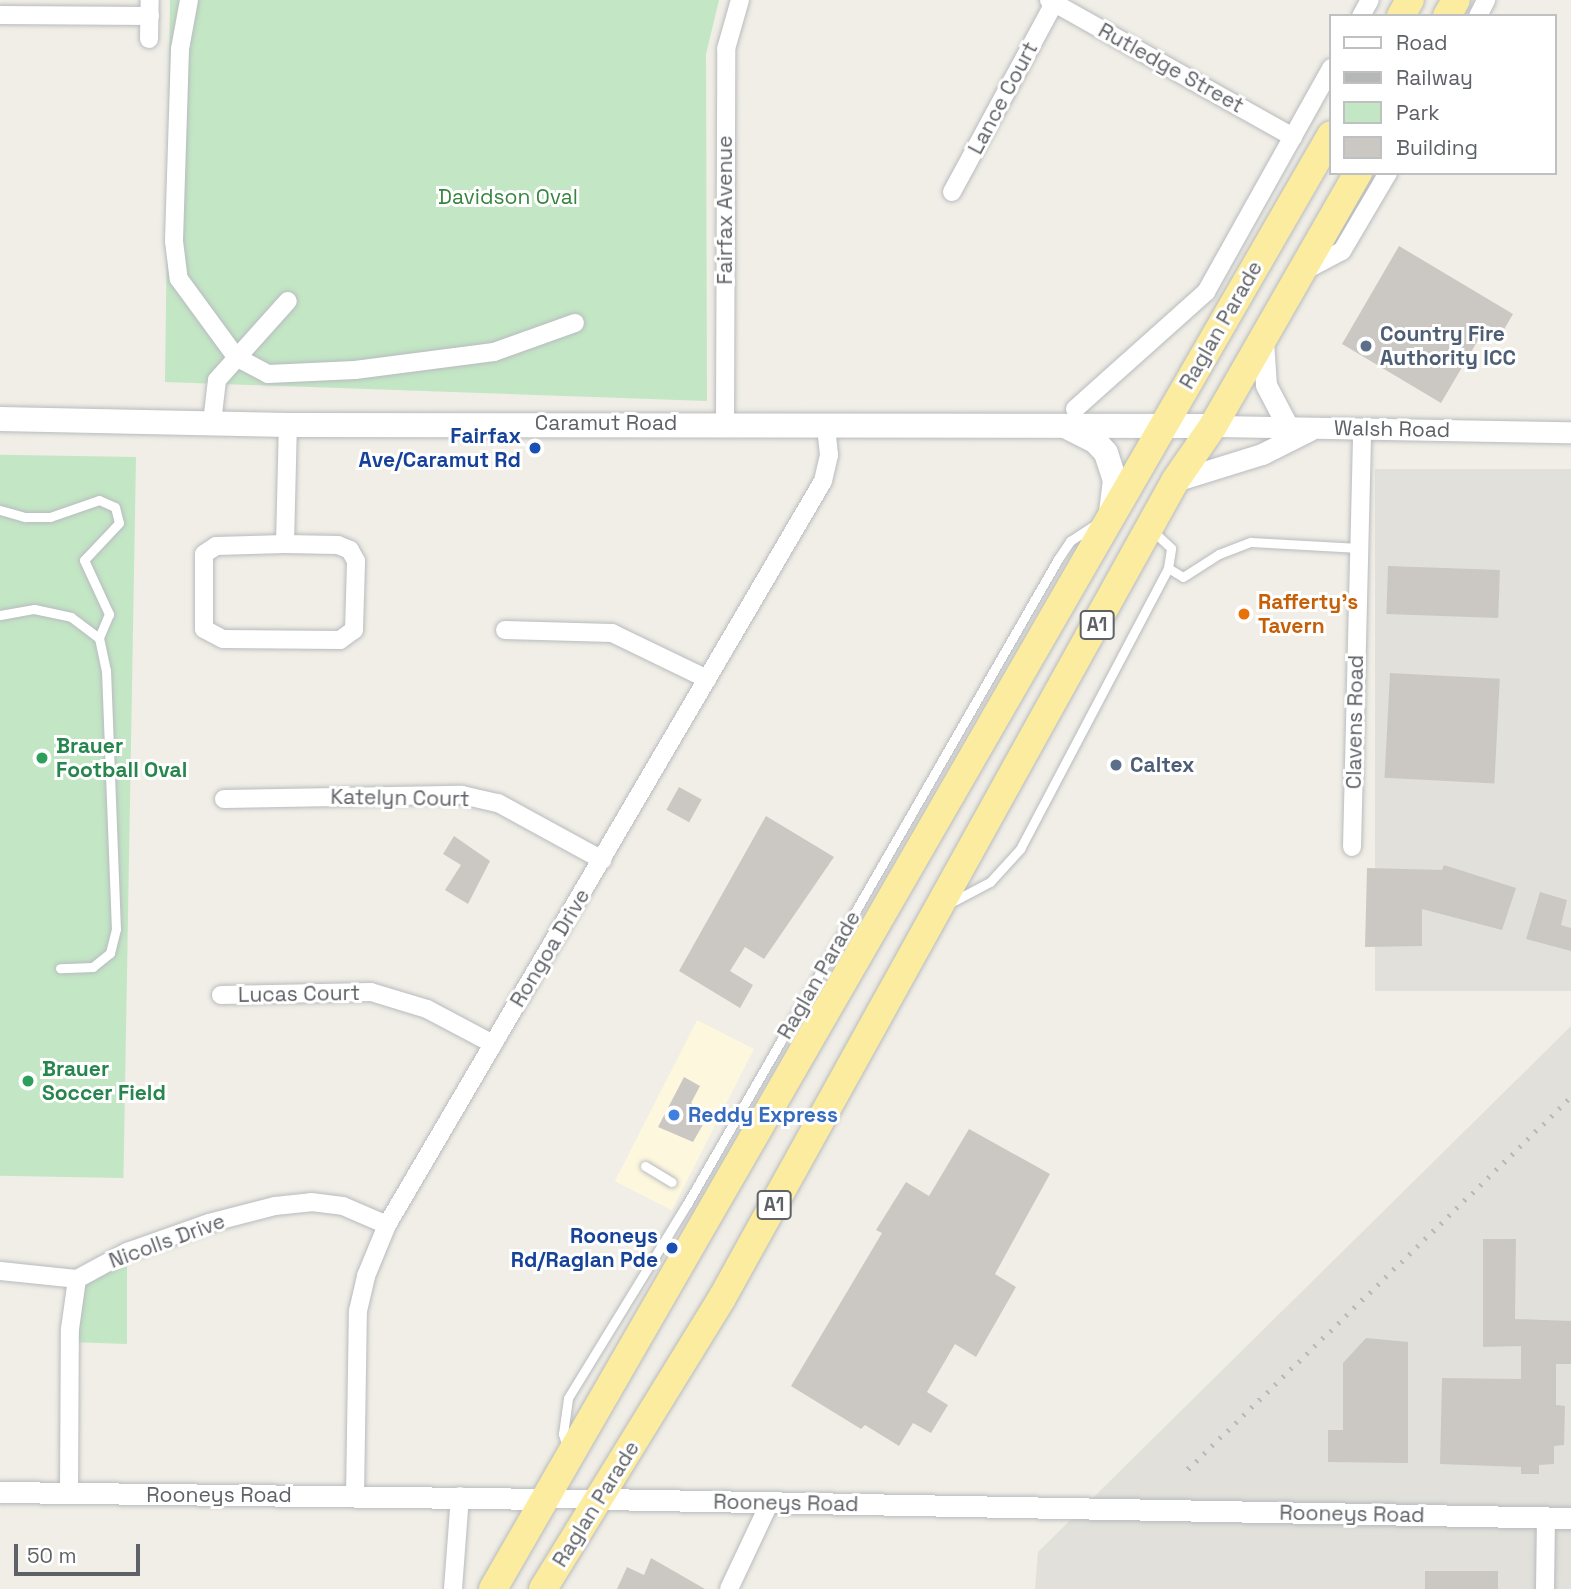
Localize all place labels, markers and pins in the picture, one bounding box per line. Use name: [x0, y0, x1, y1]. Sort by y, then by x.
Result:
place label: Country Fire Authority ICC: [1380, 321, 1516, 371]
marker: Country Fire Authority ICC: [1358, 338, 1374, 354]
place label: Fairfax Ave/Caramut Rd: [359, 423, 521, 473]
marker: Fairfax Ave/Caramut Rd: [527, 440, 543, 456]
place label: Rafferty's Tavern: [1258, 589, 1358, 639]
marker: Rafferty's Tavern: [1236, 606, 1252, 622]
place label: Brauer Football Oval: [56, 733, 187, 783]
marker: Brauer Football Oval: [34, 750, 50, 766]
place label: Caltex: [1130, 752, 1194, 778]
marker: Caltex: [1108, 757, 1124, 773]
place label: Brauer Soccer Field: [42, 1056, 166, 1106]
marker: Brauer Soccer Field: [20, 1073, 36, 1089]
place label: Reddy Express: [688, 1102, 838, 1128]
marker: Reddy Express: [666, 1107, 682, 1123]
place label: Rooneys Rd/Raglan Pde: [511, 1223, 658, 1273]
marker: Rooneys Rd/Raglan Pde: [664, 1240, 680, 1256]

